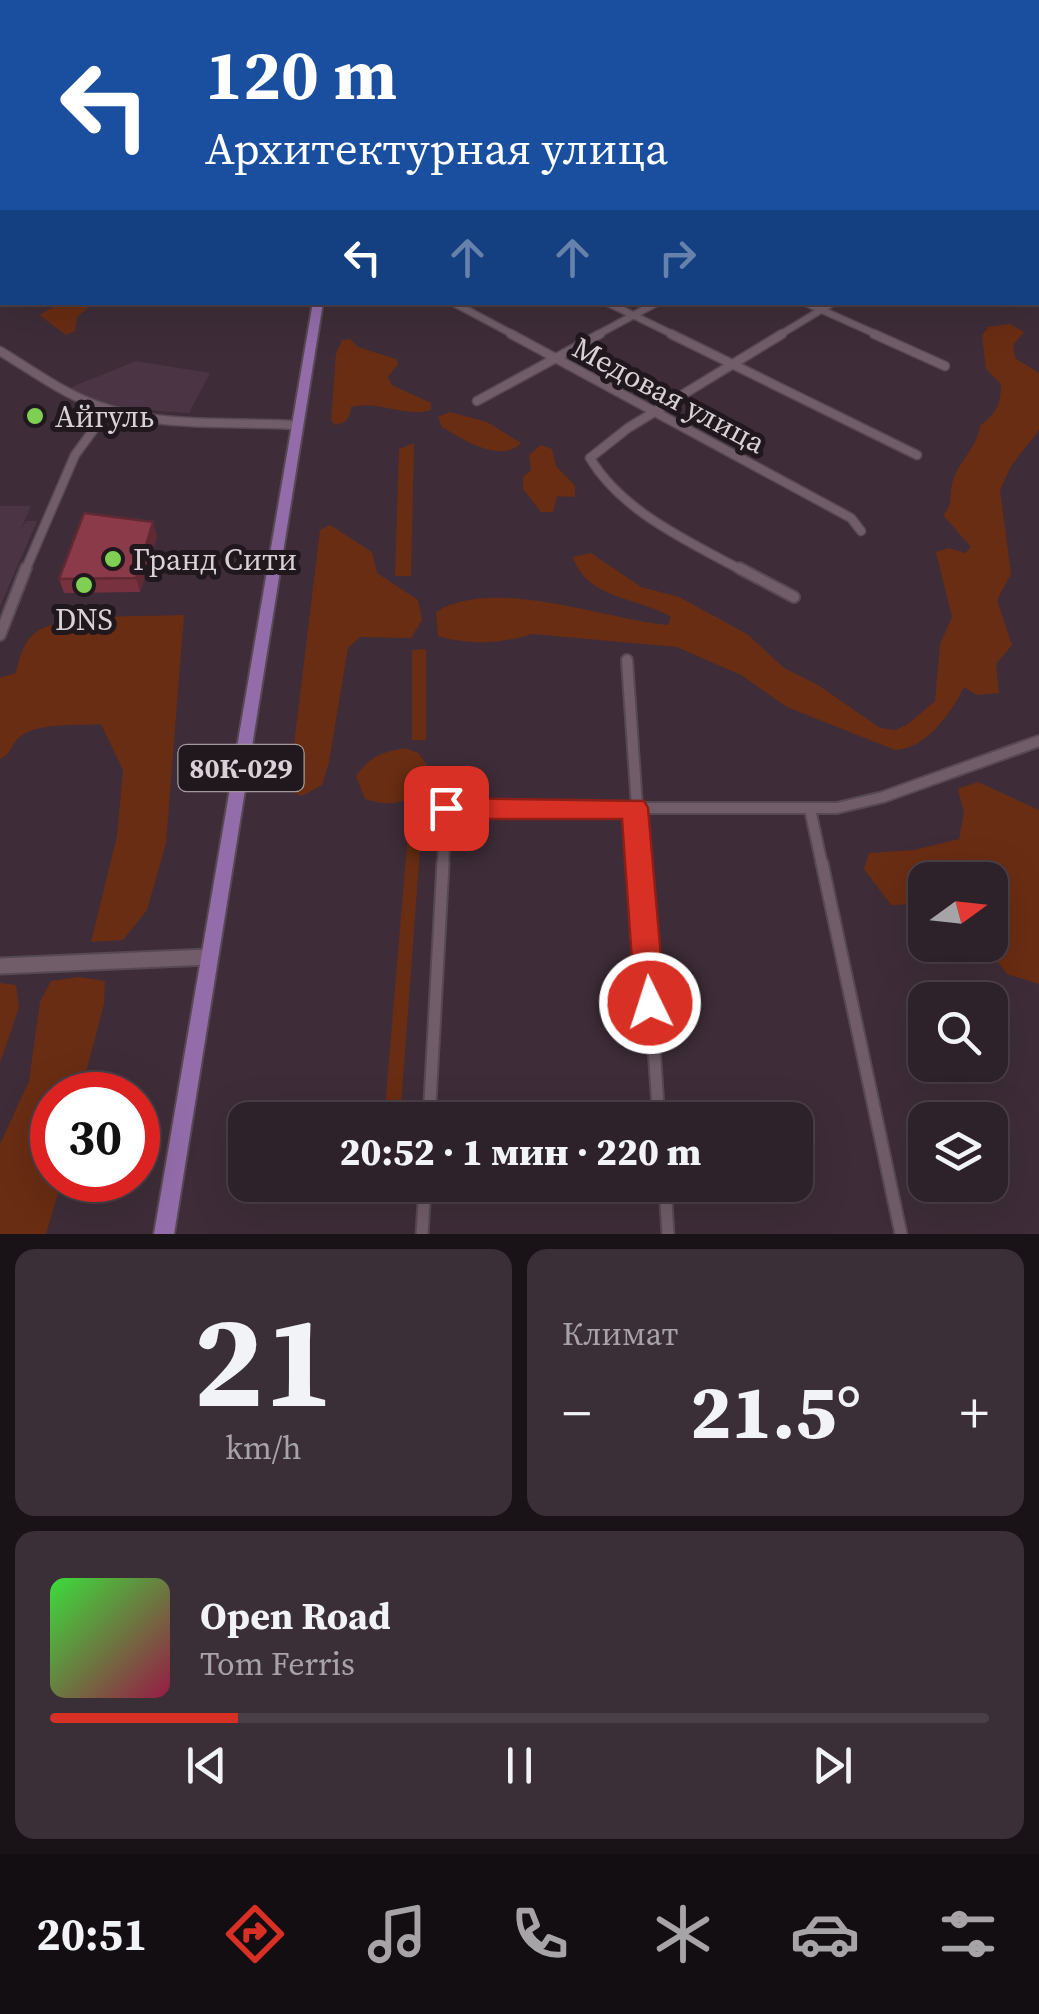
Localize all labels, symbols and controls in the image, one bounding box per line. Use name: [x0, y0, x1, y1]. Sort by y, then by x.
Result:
text: 120 m: [205, 26, 397, 122]
icon: left: [40, 40, 170, 170]
text: Архитектурная улица: [205, 117, 668, 179]
icon: left: [335, 230, 390, 285]
icon: ahead: [440, 230, 495, 285]
icon: ahead: [545, 230, 600, 285]
icon: right: [650, 230, 705, 285]
street label: Медовая улица: [565, 327, 773, 463]
place label: Айгуль: [55, 396, 154, 437]
marker: Айгуль: [24, 405, 46, 427]
place label: Гранд Сити: [133, 539, 297, 580]
marker: Гранд Сити: [102, 548, 124, 570]
marker: DNS: [73, 574, 95, 596]
place label: DNS: [55, 599, 113, 640]
road number: 80К-029: [178, 745, 304, 791]
pin: [404, 766, 489, 851]
icon: arrive: [419, 781, 474, 836]
north arrow: [908, 862, 1008, 962]
map controls: [908, 862, 1008, 1202]
position arrow: [598, 951, 702, 1055]
button: search: [908, 982, 1008, 1082]
speed limit sign: 30: [30, 1072, 160, 1202]
button: layers: [908, 1102, 1008, 1202]
text: 20:52 · 1 мин · 220 m: [340, 1126, 701, 1178]
text: 21: [193, 1271, 334, 1450]
text: Климат: [562, 1312, 678, 1356]
text: 21.5°: [690, 1360, 861, 1463]
text: −: [562, 1375, 591, 1450]
text: +: [960, 1375, 989, 1450]
text: km/h: [225, 1426, 302, 1470]
text: Open Road: [200, 1590, 391, 1642]
text: Tom Ferris: [200, 1642, 355, 1686]
icon: previous: [179, 1738, 234, 1793]
icon: pause: [492, 1738, 547, 1793]
icon: next: [805, 1738, 860, 1793]
icon: directions: [220, 1899, 290, 1969]
icon: music: [362, 1899, 432, 1969]
icon: phone: [505, 1899, 575, 1969]
icon: climate: [648, 1899, 718, 1969]
icon: car: [790, 1899, 860, 1969]
icon: filters: [933, 1899, 1003, 1969]
text: 20:51: [36, 1903, 147, 1965]

